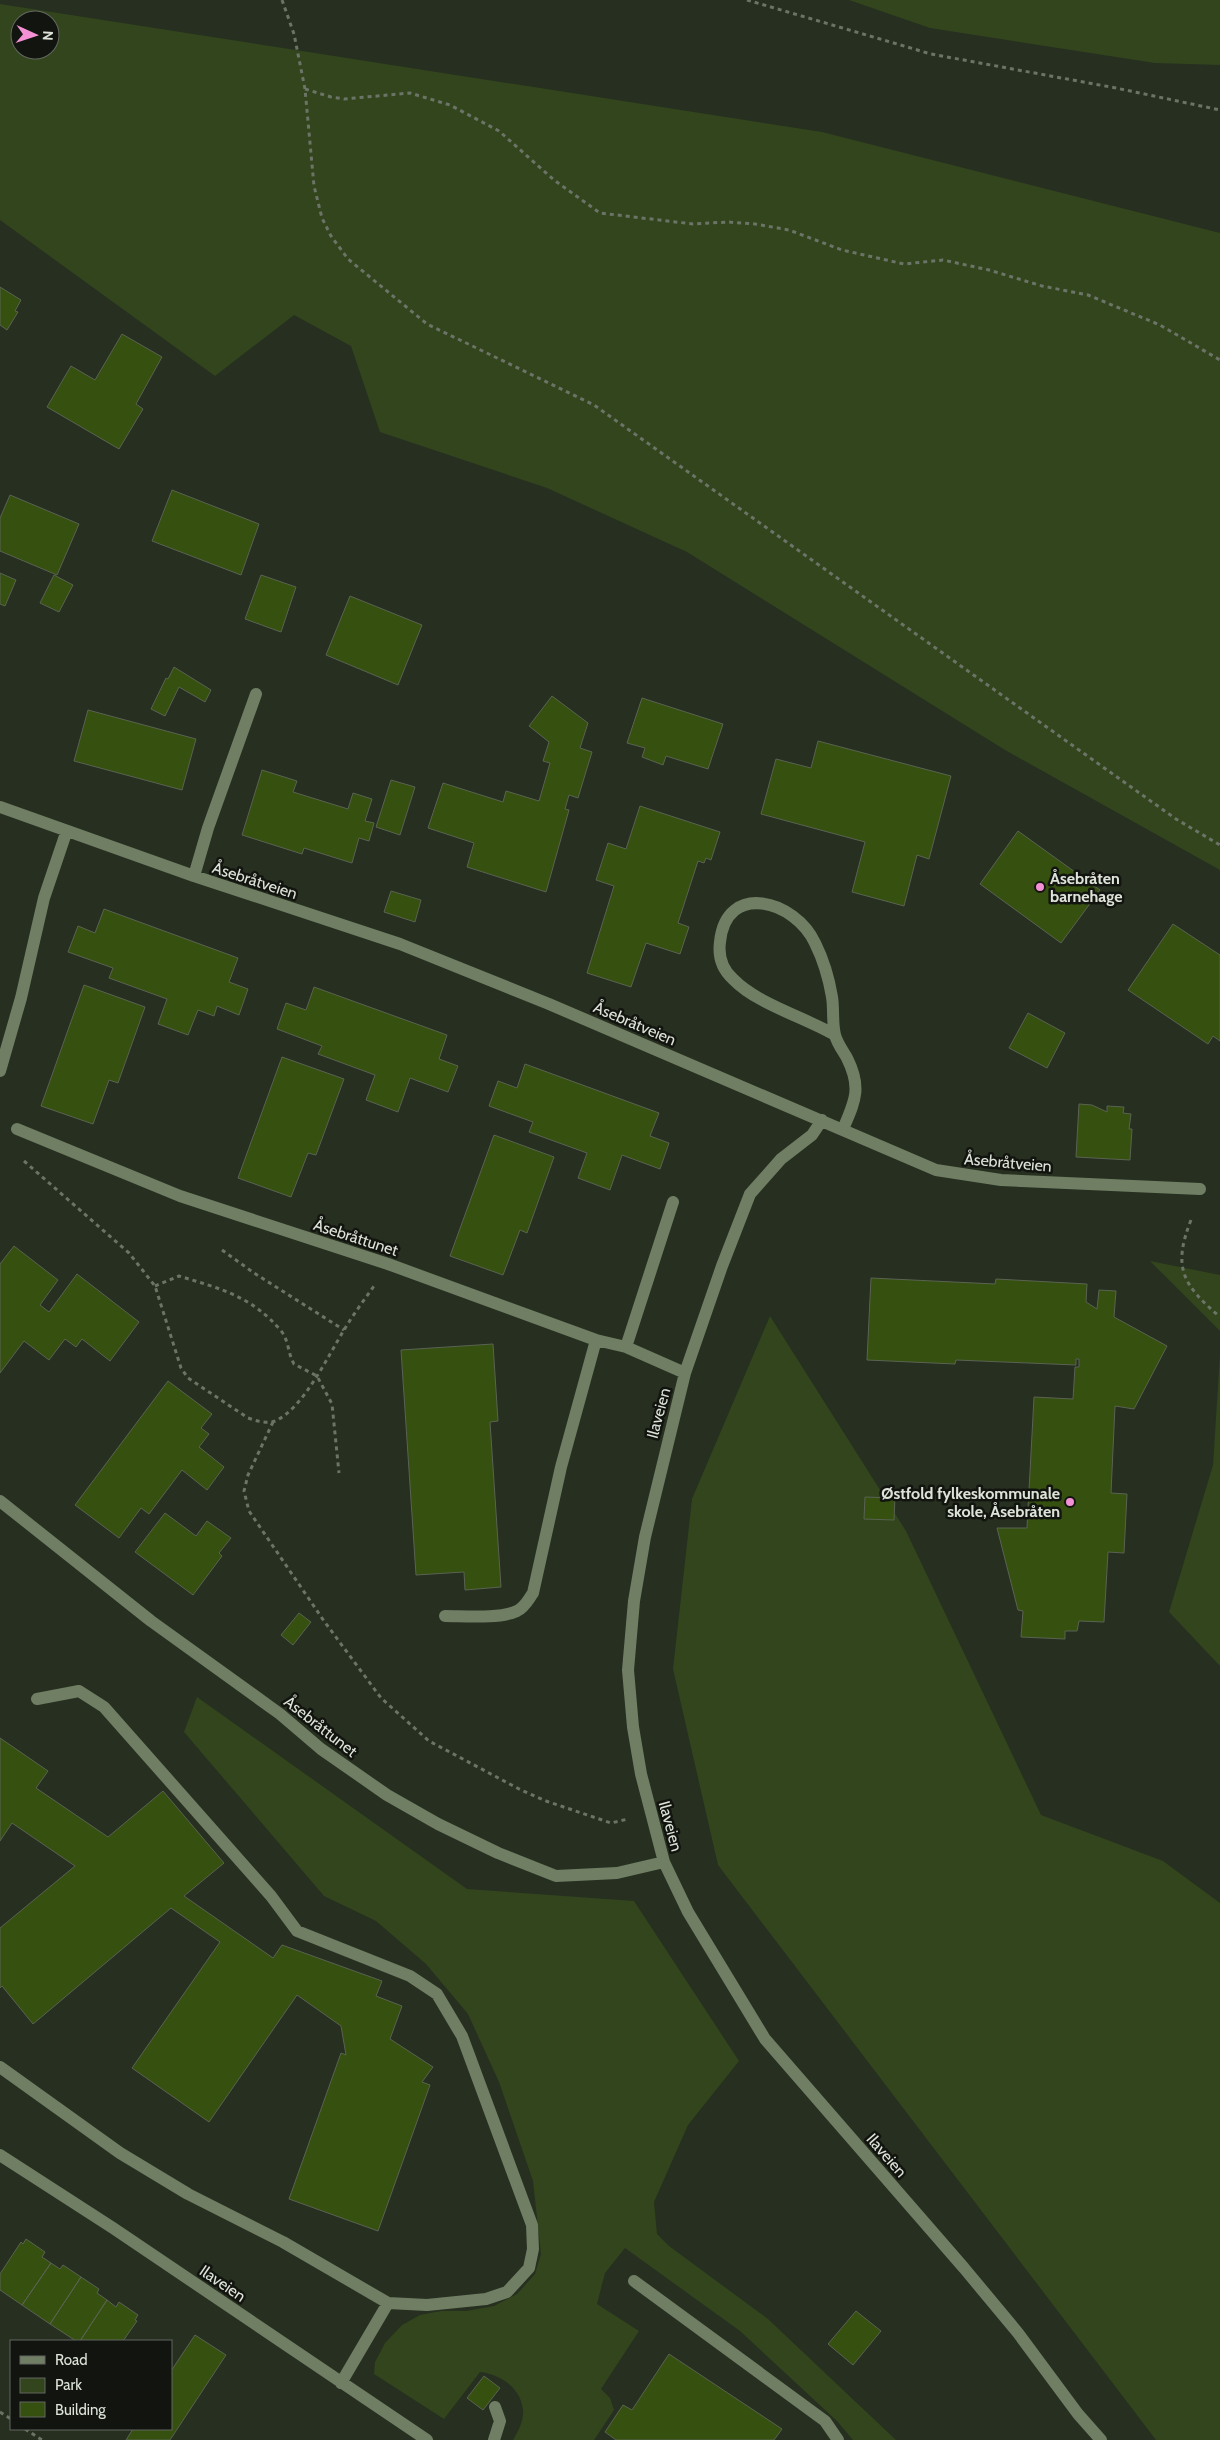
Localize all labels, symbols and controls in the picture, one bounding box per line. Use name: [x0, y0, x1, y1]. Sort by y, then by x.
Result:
north arrow: [10, 10, 60, 60]
text: N: [39, 30, 57, 41]
street label: Åsebråtveien: [210, 858, 300, 903]
place label: Åsebråten barnehage: [1050, 869, 1122, 906]
marker: Åsebråten barnehage: [1034, 881, 1046, 893]
street label: Åsebråtveien: [591, 998, 679, 1049]
street label: Åsebråtveien: [963, 1149, 1053, 1176]
street label: Åsebråttunet: [311, 1215, 401, 1260]
street label: Ilaveien: [643, 1386, 674, 1440]
place label: Østfold fylkeskommunale skole, Åsebråten: [881, 1484, 1060, 1521]
marker: Østfold fylkeskommunale skole, Åsebråten: [1064, 1496, 1076, 1508]
street label: Åsebråttunet: [280, 1692, 362, 1761]
street label: Ilaveien: [655, 1799, 686, 1854]
street label: Ilaveien: [863, 2130, 911, 2181]
street label: Ilaveien: [196, 2261, 249, 2306]
legend: [10, 2340, 172, 2430]
text: Road: [55, 2351, 88, 2369]
text: Park: [55, 2376, 82, 2394]
text: Building: [55, 2401, 106, 2419]

